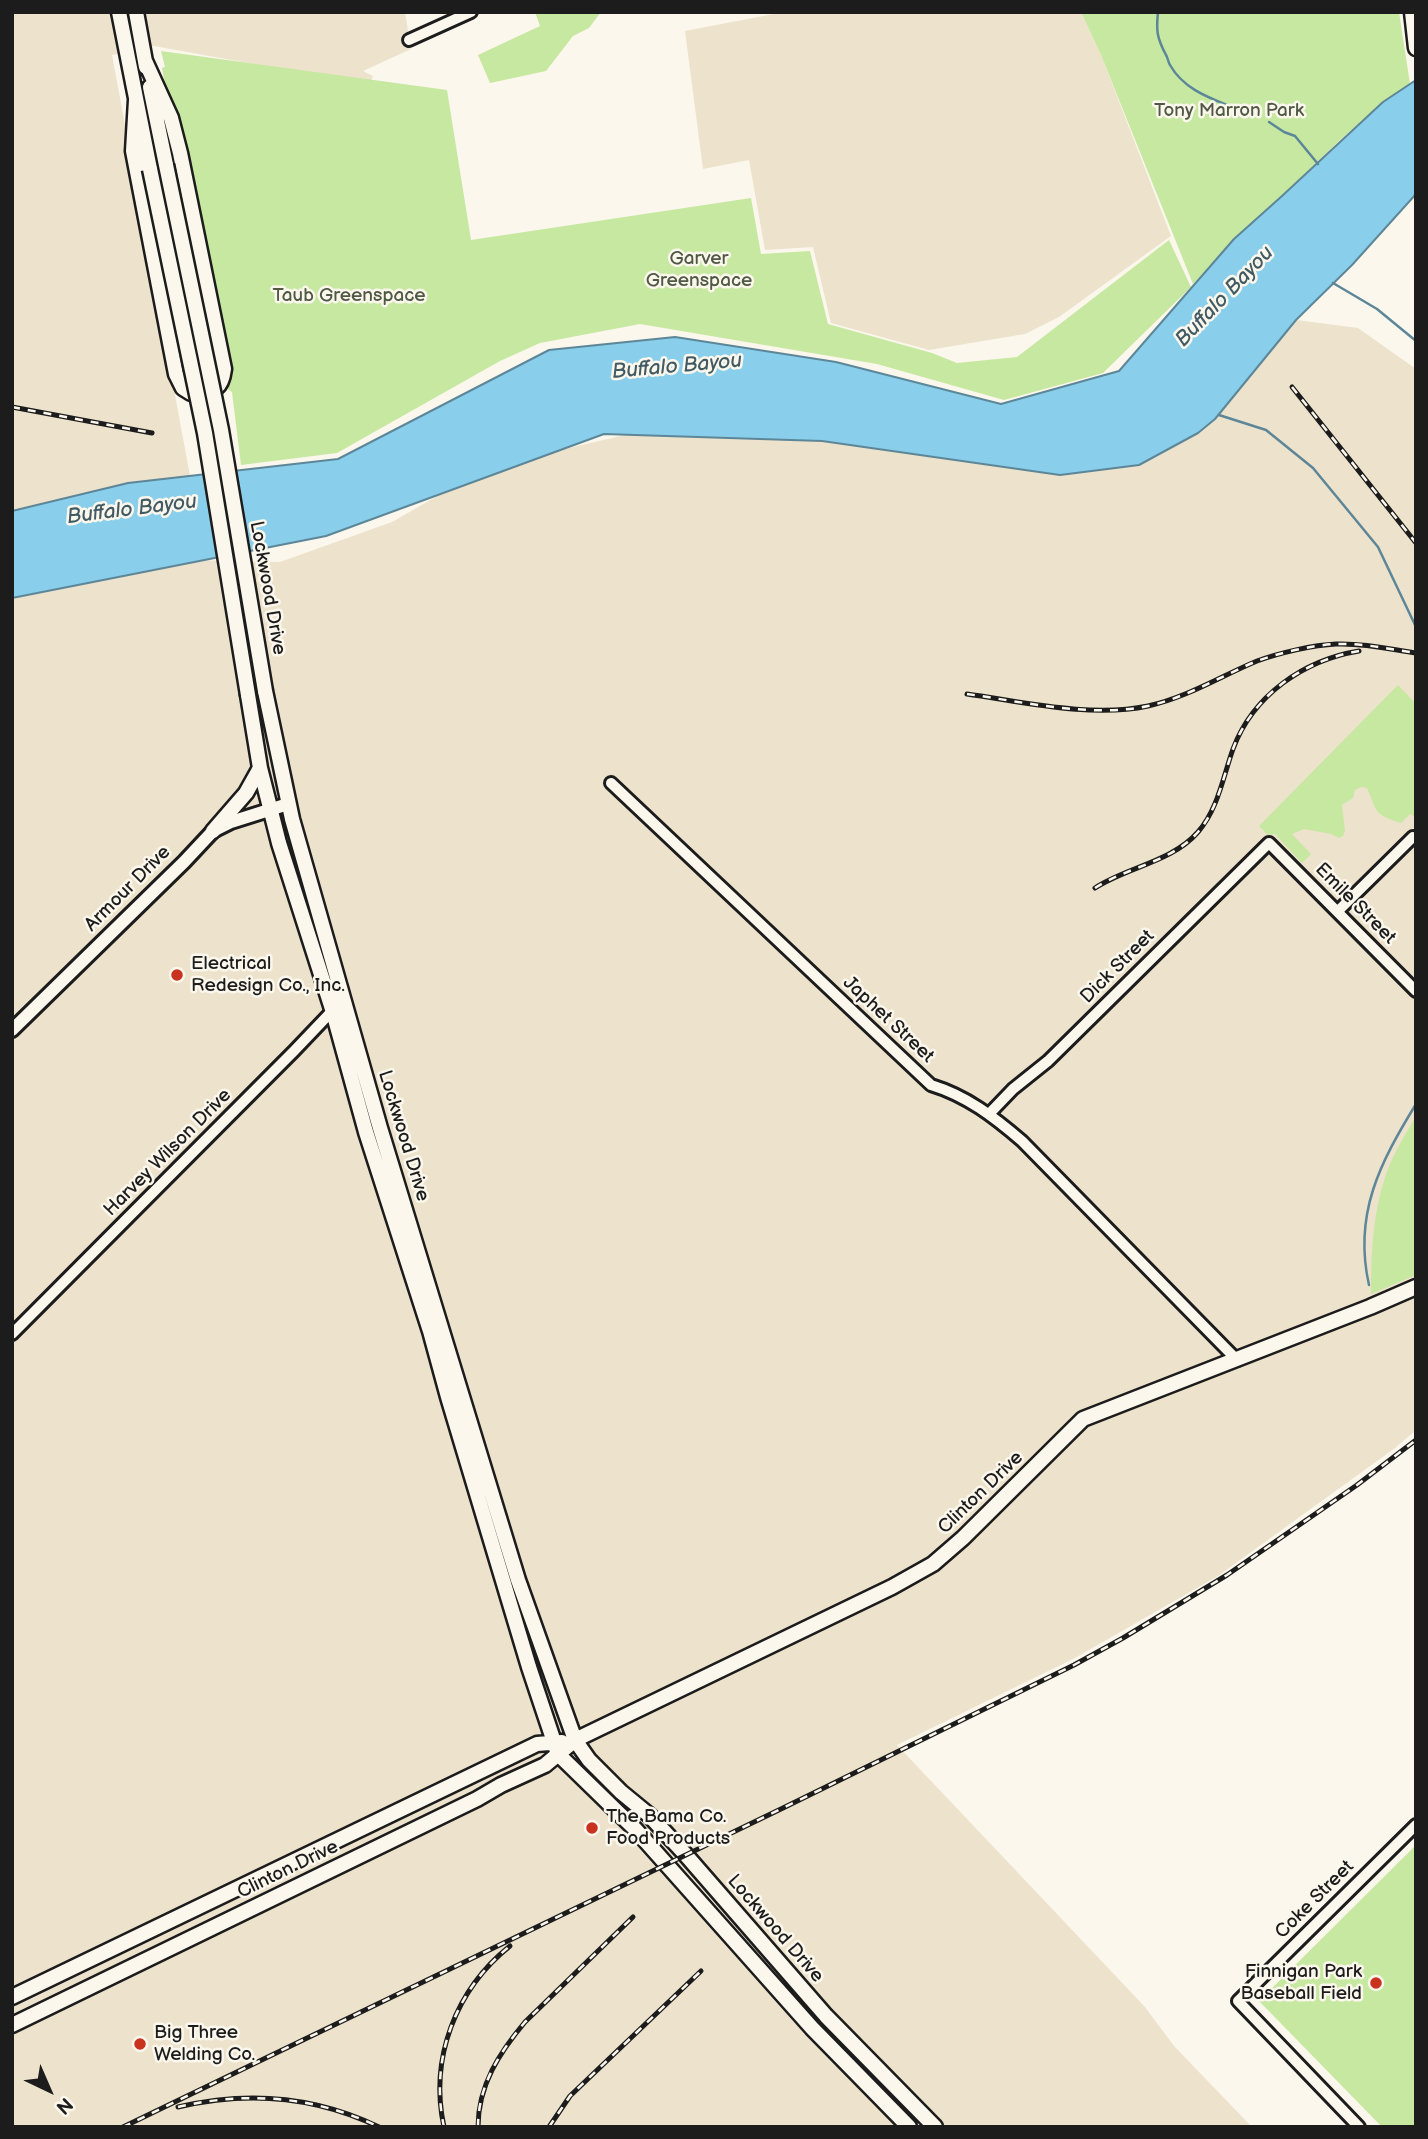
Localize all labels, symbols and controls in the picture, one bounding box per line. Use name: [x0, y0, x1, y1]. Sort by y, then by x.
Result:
park label: Tony Marron Park: [1154, 100, 1304, 122]
water label: Buffalo Bayou: [1171, 241, 1279, 353]
park label: Garver Greenspace: [646, 248, 752, 292]
park label: Taub Greenspace: [272, 285, 426, 307]
water label: Buffalo Bayou: [611, 349, 743, 385]
water label: Buffalo Bayou: [66, 490, 198, 530]
street label: Lockwood Drive: [244, 519, 290, 657]
street label: Armour Drive: [80, 841, 176, 937]
street label: Emile Street: [1310, 859, 1400, 949]
street label: Dick Street: [1076, 925, 1160, 1009]
place label: Electrical Redesign Co., Inc.: [191, 953, 345, 997]
marker: Electrical Redesign Co., Inc.: [169, 967, 185, 983]
street label: Japhet Street: [838, 972, 938, 1068]
street label: Lockwood Drive: [372, 1068, 434, 1204]
street label: Harvey Wilson Drive: [99, 1084, 237, 1222]
street label: Clinton Drive: [934, 1447, 1028, 1539]
place label: The Bama Co. Food Products: [606, 1806, 730, 1850]
marker: The Bama Co. Food Products: [584, 1820, 600, 1836]
street label: Clinton Drive: [234, 1836, 342, 1904]
street label: Coke Street: [1271, 1856, 1359, 1944]
street label: Lockwood Drive: [722, 1870, 828, 1988]
place label: Finnigan Park Baseball Field: [1240, 1961, 1362, 2005]
marker: Finnigan Park Baseball Field: [1368, 1975, 1384, 1991]
place label: Big Three Welding Co.: [154, 2022, 255, 2066]
marker: Big Three Welding Co.: [132, 2036, 148, 2052]
north arrow: [14, 2055, 84, 2125]
text: N: [51, 2092, 77, 2119]

